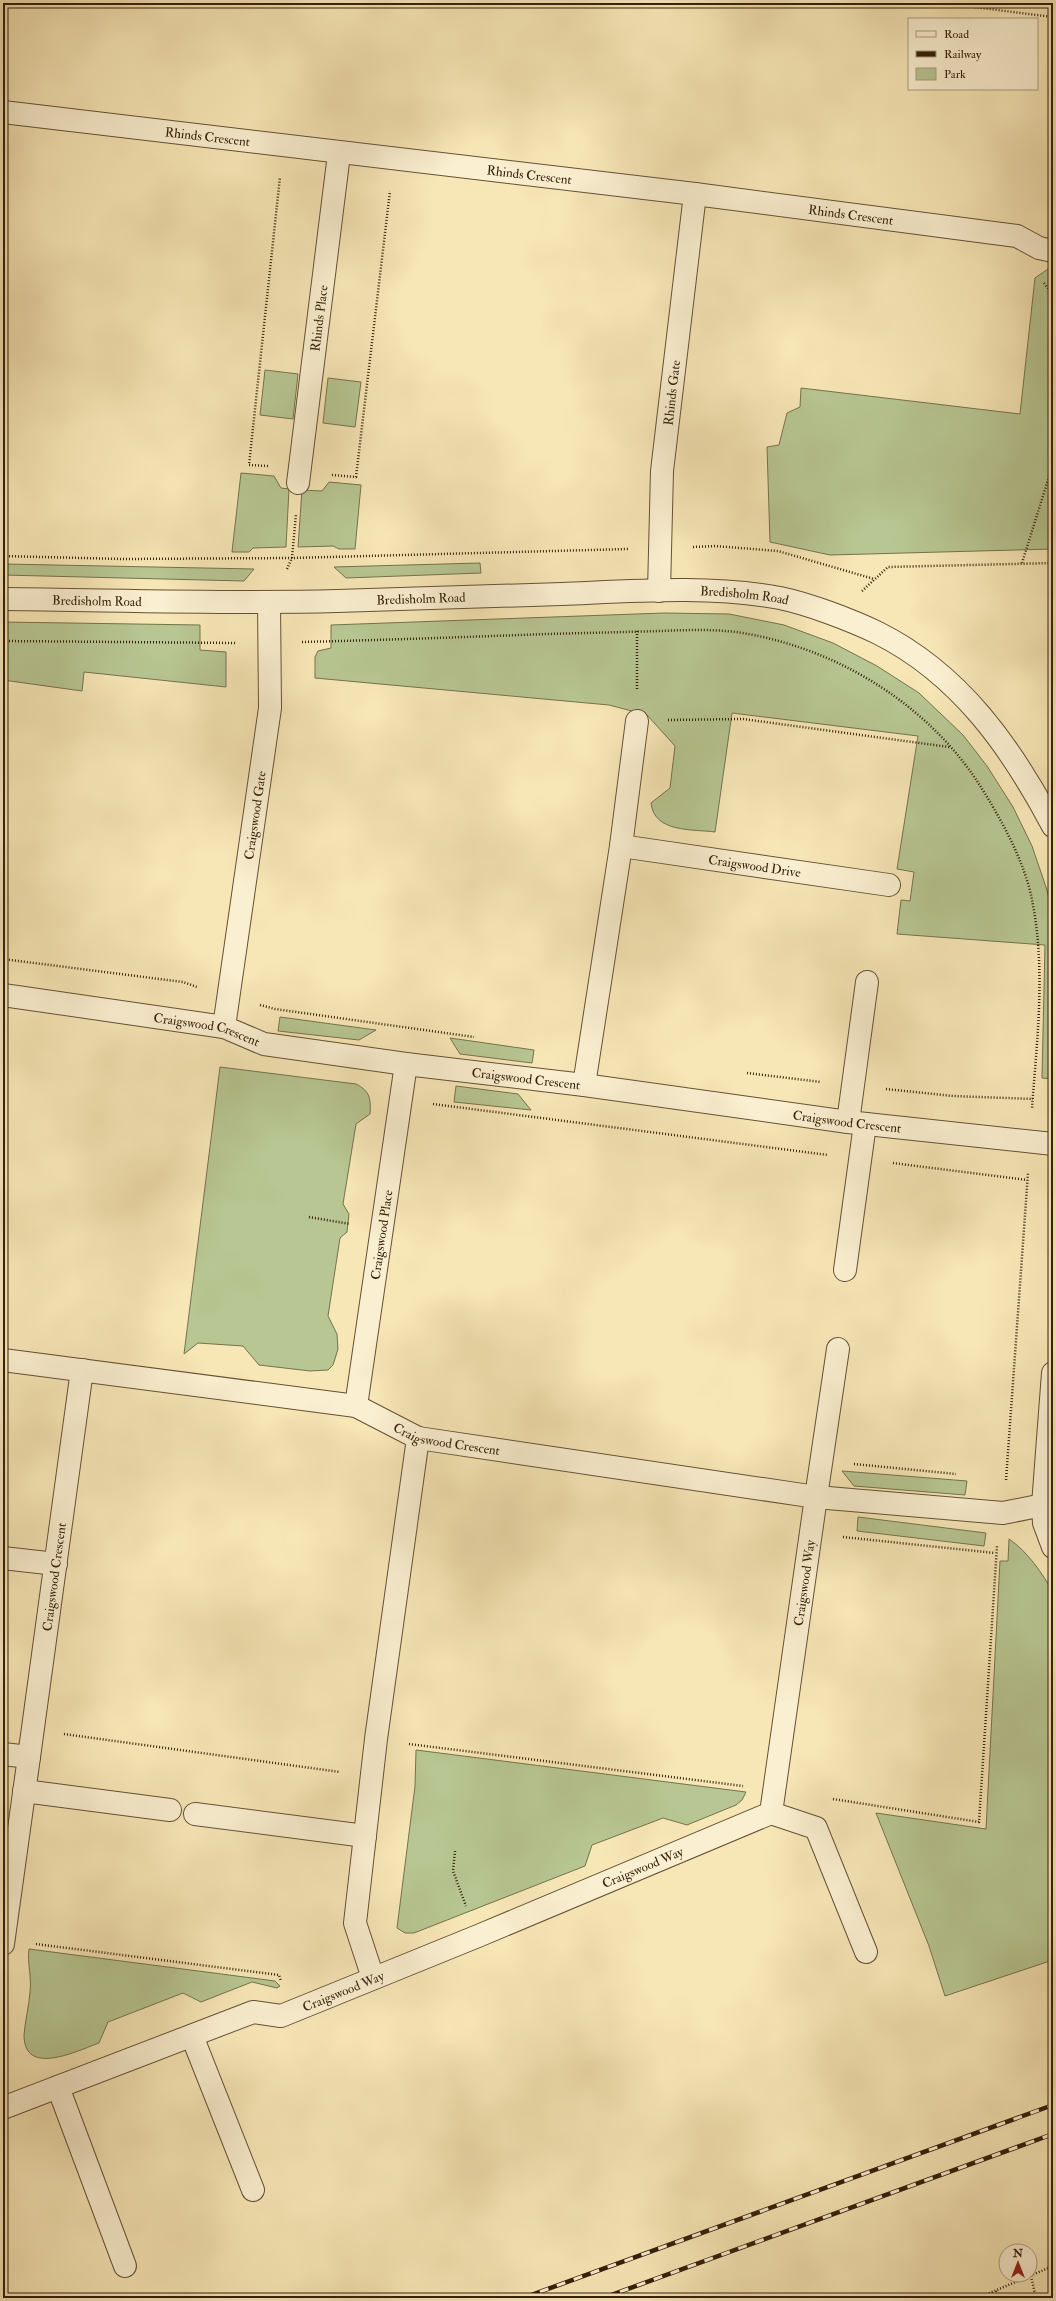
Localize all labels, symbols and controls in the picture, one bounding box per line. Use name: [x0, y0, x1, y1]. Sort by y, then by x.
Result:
legend: [908, 18, 1038, 90]
text: Road: [944, 27, 969, 42]
text: Railway: [944, 47, 982, 62]
text: Park: [944, 67, 966, 82]
street label: Rhinds Crescent: [164, 124, 251, 150]
street label: Rhinds Crescent: [486, 162, 573, 188]
street label: Rhinds Crescent: [807, 202, 894, 229]
street label: Rhinds Place: [307, 284, 332, 353]
street label: Rhinds Gate: [660, 359, 684, 426]
street label: Bredisholm Road: [700, 583, 791, 609]
street label: Bredisholm Road: [376, 590, 466, 609]
street label: Bredisholm Road: [52, 593, 142, 610]
street label: Craigswood Gate: [241, 769, 270, 861]
street label: Craigswood Drive: [707, 852, 802, 881]
street label: Craigswood Crescent: [153, 1010, 262, 1050]
street label: Craigswood Crescent: [471, 1065, 581, 1093]
street label: Craigswood Crescent: [792, 1107, 902, 1137]
street label: Craigswood Place: [368, 1188, 397, 1281]
street label: Craigswood Crescent: [390, 1420, 501, 1459]
street label: Craigswood Crescent: [39, 1522, 70, 1632]
street label: Craigswood Way: [791, 1539, 820, 1627]
street label: Craigswood Way: [600, 1844, 686, 1892]
street label: Craigswood Way: [300, 1968, 387, 2015]
north arrow: [998, 2243, 1038, 2283]
text: N: [1012, 2247, 1024, 2260]

